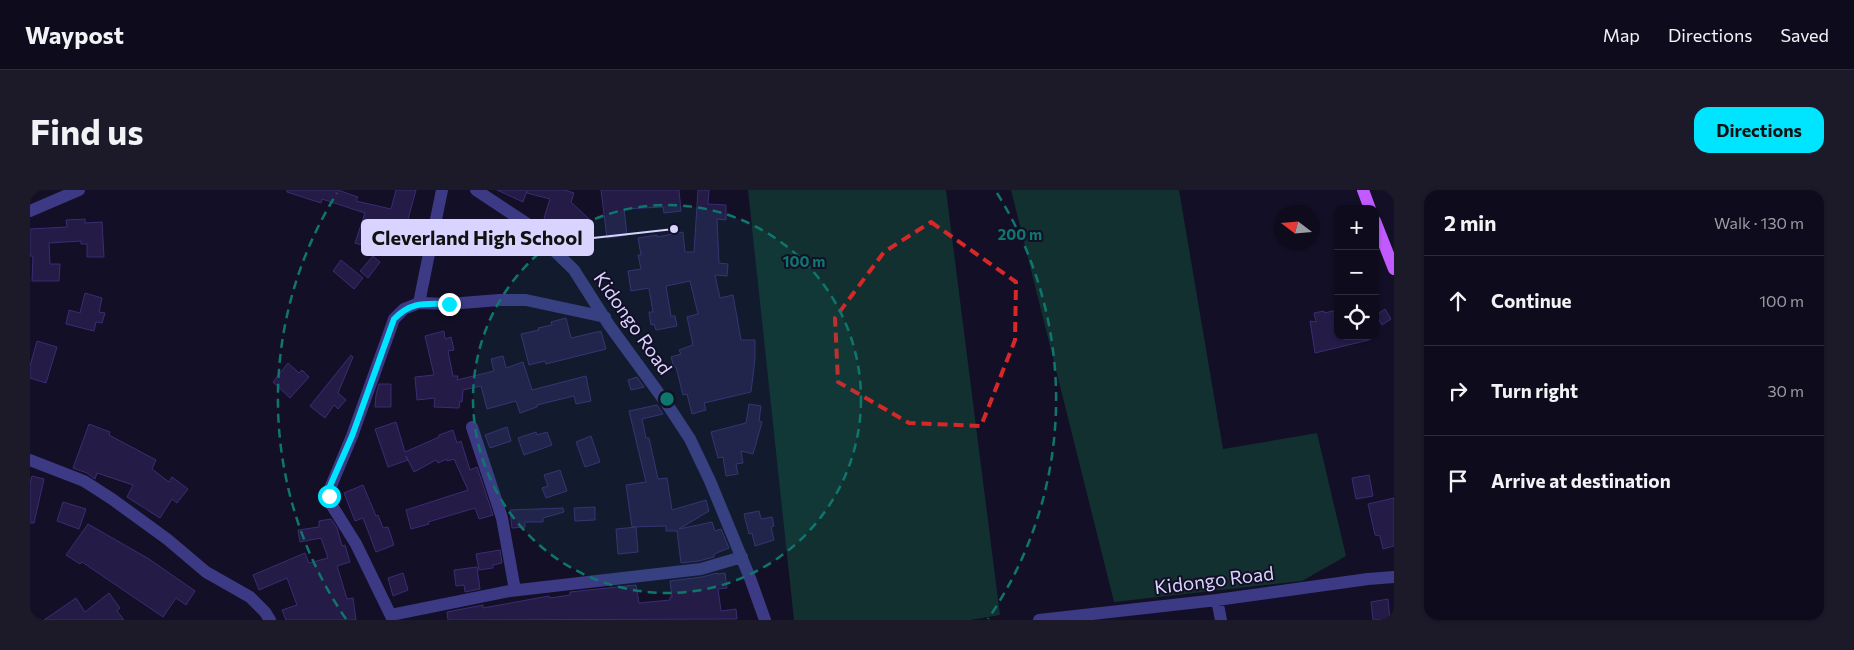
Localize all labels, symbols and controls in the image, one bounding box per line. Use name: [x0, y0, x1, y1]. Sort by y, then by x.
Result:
text: Waypost: [25, 20, 124, 49]
text: Map: [1603, 24, 1640, 46]
text: Directions: [1668, 24, 1752, 46]
text: Saved: [1780, 24, 1829, 46]
button: Directions: [1694, 107, 1824, 153]
text: Find us: [30, 109, 144, 152]
north arrow: [1274, 205, 1319, 250]
map controls: [1334, 205, 1379, 340]
button: +: [1334, 205, 1379, 250]
text: 2 min: [1444, 210, 1496, 235]
text: Walk · 130 m: [1714, 213, 1804, 232]
callout: Cleverland High School: [362, 220, 593, 255]
text: Cleverland High School: [371, 225, 583, 249]
text: 200 m: [998, 225, 1042, 243]
button: −: [1334, 250, 1379, 295]
text: 100 m: [783, 252, 825, 270]
street label: Kidongo Road: [589, 267, 677, 379]
icon: ahead: [1444, 287, 1472, 315]
text: Continue: [1491, 289, 1571, 312]
text: 100 m: [1759, 291, 1804, 310]
route end: [438, 293, 461, 316]
button: locate: [1334, 295, 1379, 340]
icon: right: [1444, 377, 1472, 405]
text: Turn right: [1491, 379, 1578, 402]
text: 30 m: [1767, 381, 1804, 400]
centre of rings: [658, 390, 676, 408]
icon: arrive: [1444, 467, 1472, 495]
text: Arrive at destination: [1491, 469, 1671, 492]
route start: [318, 485, 341, 508]
street label: Kidongo Road: [1153, 561, 1275, 598]

